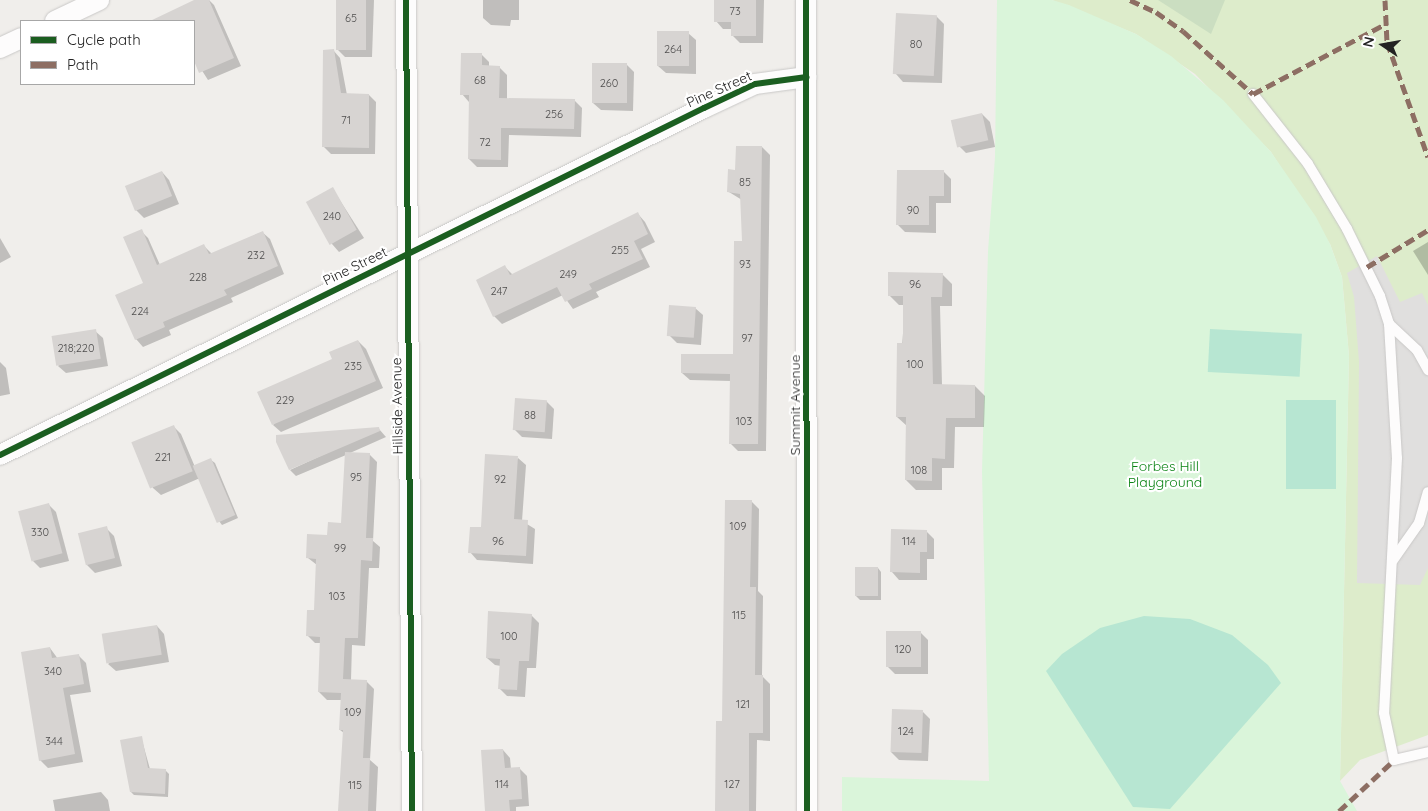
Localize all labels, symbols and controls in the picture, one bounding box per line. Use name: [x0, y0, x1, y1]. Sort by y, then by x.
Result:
house number: 73: [729, 4, 741, 18]
house number: 65: [345, 11, 357, 25]
legend: [20, 20, 195, 85]
north arrow: [1358, 20, 1408, 70]
text: Cycle path: [67, 30, 141, 49]
text: N: [1358, 35, 1378, 49]
house number: 80: [910, 37, 922, 51]
house number: 264: [664, 42, 682, 56]
text: Path: [67, 55, 99, 74]
street label: Pine Street: [684, 67, 754, 111]
house number: 68: [474, 73, 486, 87]
house number: 260: [600, 76, 618, 90]
house number: 256: [545, 107, 563, 121]
house number: 71: [341, 113, 351, 127]
house number: 72: [479, 135, 491, 149]
house number: 85: [739, 175, 751, 189]
house number: 90: [907, 203, 919, 217]
house number: 240: [323, 209, 341, 223]
street label: Pine Street: [320, 243, 390, 289]
house number: 255: [611, 243, 629, 257]
house number: 232: [247, 248, 265, 262]
house number: 93: [739, 257, 751, 271]
house number: 249: [559, 267, 577, 281]
house number: 228: [189, 270, 207, 284]
house number: 96: [909, 277, 921, 291]
house number: 247: [490, 284, 508, 298]
house number: 224: [131, 304, 149, 318]
house number: 97: [741, 331, 753, 345]
house number: 218;220: [57, 341, 95, 355]
street label: Summit Avenue: [787, 355, 803, 455]
street label: Hillside Avenue: [388, 357, 406, 455]
house number: 100: [906, 357, 924, 371]
house number: 235: [344, 359, 362, 373]
house number: 229: [276, 393, 294, 407]
house number: 88: [524, 408, 536, 422]
house number: 103: [736, 414, 752, 428]
house number: 221: [155, 450, 171, 464]
park label: Forbes Hill Playground: [1128, 458, 1202, 491]
house number: 108: [911, 463, 927, 477]
house number: 95: [350, 470, 362, 484]
house number: 92: [494, 472, 506, 486]
house number: 109: [730, 519, 746, 533]
house number: 330: [31, 525, 49, 539]
house number: 96: [492, 534, 504, 548]
house number: 114: [902, 534, 916, 548]
house number: 99: [334, 541, 346, 555]
house number: 103: [329, 589, 345, 603]
house number: 115: [732, 608, 746, 622]
house number: 100: [500, 629, 518, 643]
house number: 120: [895, 642, 911, 656]
house number: 340: [44, 664, 62, 678]
house number: 121: [736, 697, 750, 711]
house number: 109: [345, 705, 361, 719]
house number: 124: [898, 724, 914, 738]
house number: 344: [45, 734, 63, 748]
house number: 114: [495, 777, 509, 791]
house number: 127: [724, 777, 740, 791]
house number: 115: [348, 778, 362, 792]

